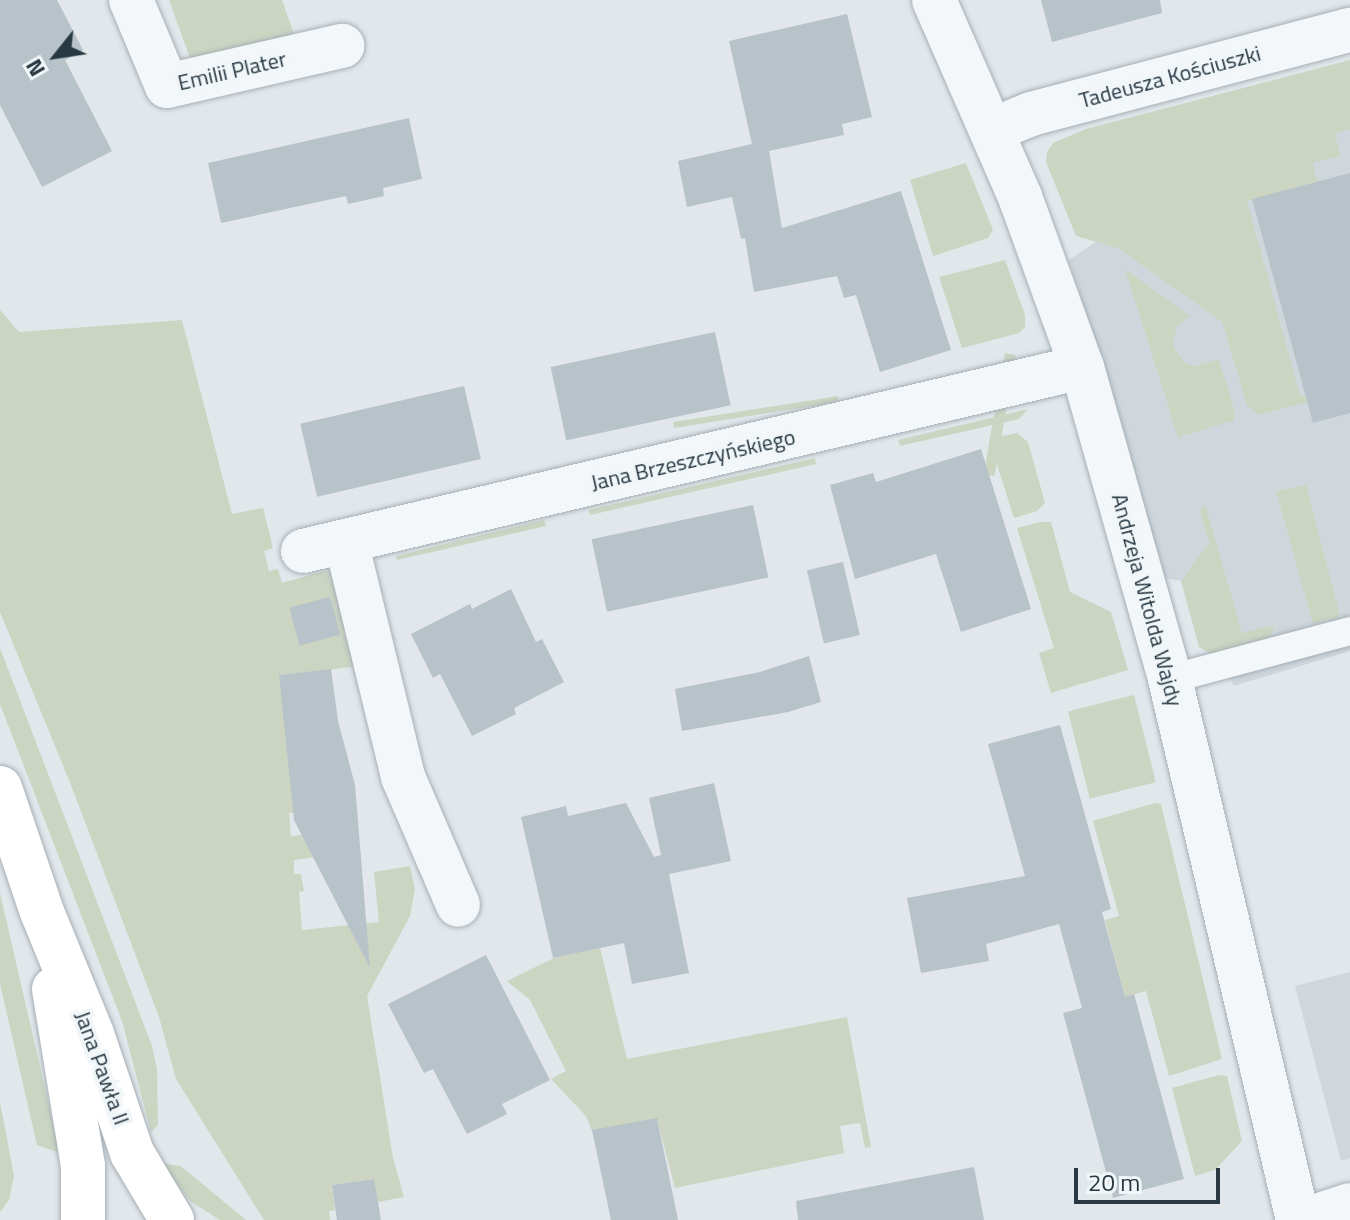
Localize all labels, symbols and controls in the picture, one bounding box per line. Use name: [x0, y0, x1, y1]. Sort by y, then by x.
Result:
north arrow: [16, 16, 96, 96]
street label: Tadeusza Kościuszki: [1076, 40, 1264, 114]
street label: Emilii Plater: [175, 46, 289, 96]
text: N: [17, 53, 54, 83]
street label: Jana Brzeszczyńskiego: [588, 424, 798, 496]
street label: Andrzeja Witolda Wajdy: [1106, 491, 1188, 709]
street label: Jana Pawła II: [69, 1007, 135, 1129]
scale bar: [1078, 1152, 1224, 1202]
text: 20 m: [1088, 1164, 1140, 1200]

